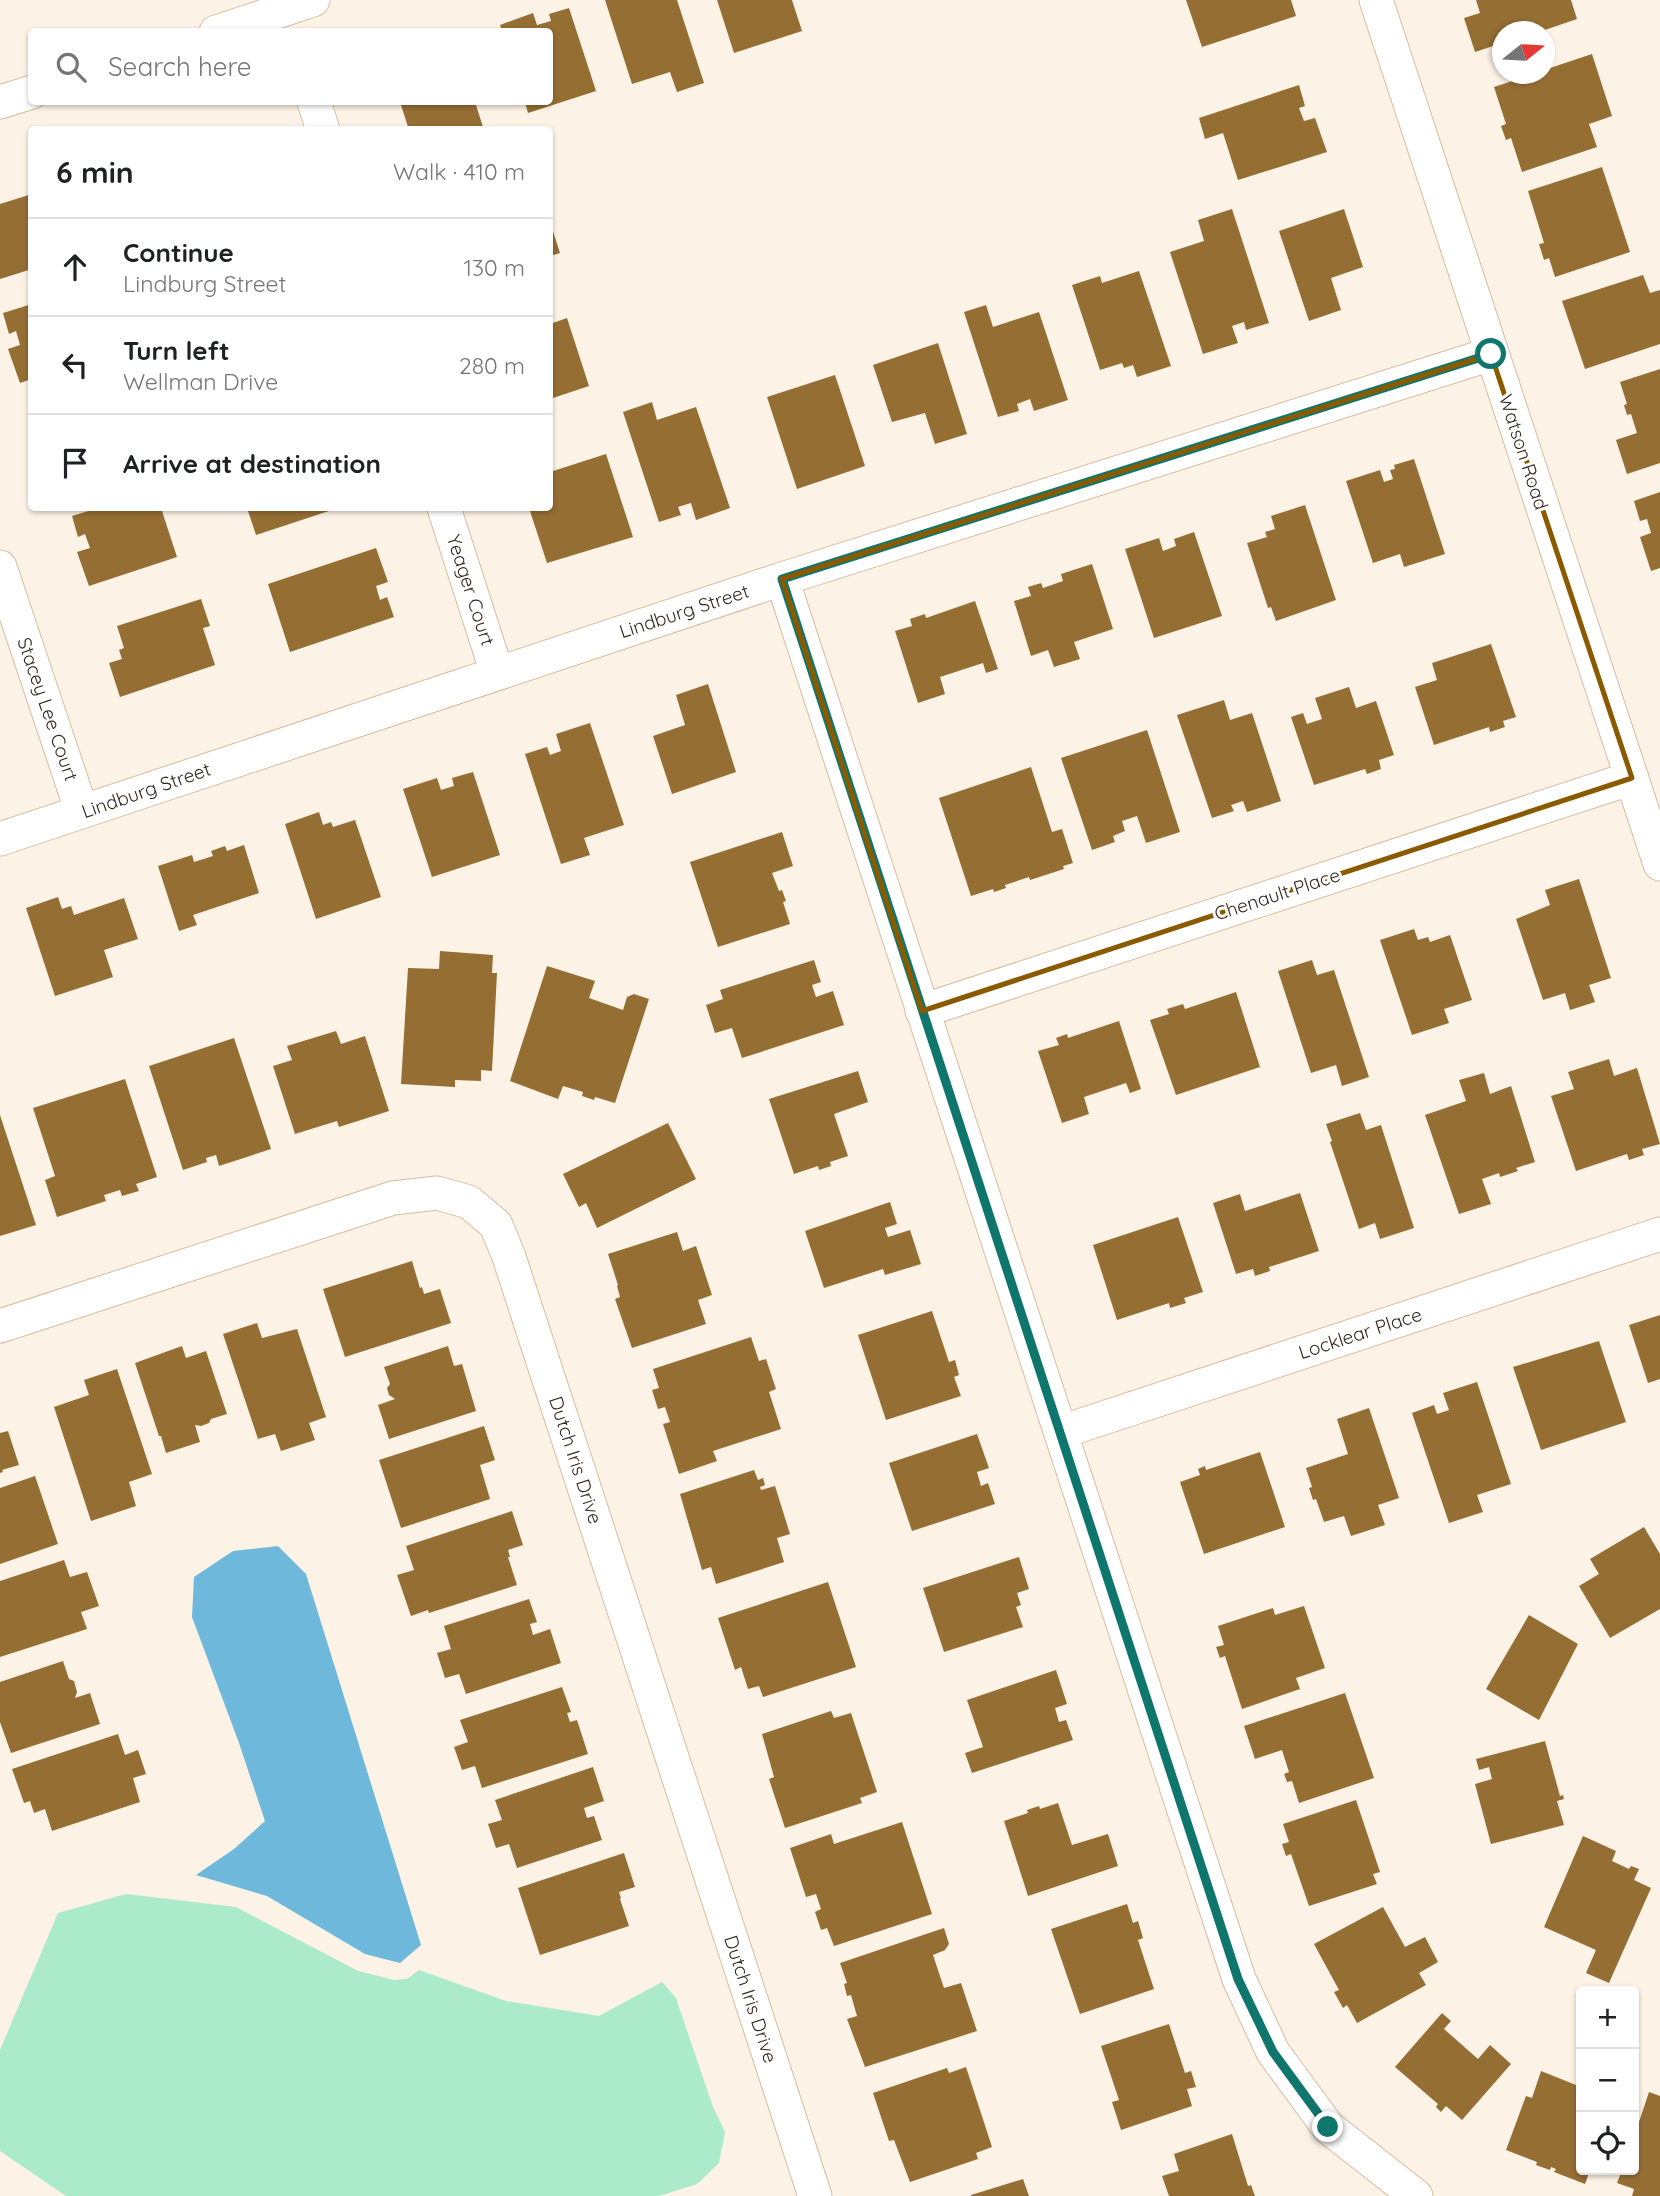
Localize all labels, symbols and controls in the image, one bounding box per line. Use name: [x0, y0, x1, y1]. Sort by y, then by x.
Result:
north arrow: [1492, 21, 1555, 84]
search box: [28, 28, 553, 105]
icon: search: [52, 48, 90, 86]
text: Search here: [108, 50, 252, 83]
text: 6 min: [56, 153, 134, 191]
text: Walk · 410 m: [393, 157, 525, 186]
text: Continue: [123, 236, 234, 269]
icon: ahead: [56, 248, 94, 286]
text: 130 m: [463, 253, 525, 282]
text: Lindburg Street: [123, 269, 286, 298]
text: Turn left: [123, 334, 230, 367]
route start: [1475, 338, 1506, 369]
icon: left: [56, 346, 94, 384]
text: 280 m: [459, 351, 525, 380]
text: Wellman Drive: [123, 367, 278, 396]
street label: Watson Road: [1494, 391, 1554, 513]
icon: arrive: [56, 444, 94, 482]
text: Arrive at destination: [123, 447, 381, 480]
street label: Yeager Court: [442, 531, 500, 649]
street label: Lindburg Street: [616, 579, 752, 643]
street label: Stacey Lee Court: [12, 634, 84, 784]
street label: Lindburg Street: [78, 757, 214, 823]
street label: Chenault Place: [1211, 862, 1343, 926]
street label: Locklear Place: [1295, 1302, 1425, 1364]
street label: Dutch Iris Drive: [544, 1393, 608, 1527]
street label: Dutch Iris Drive: [719, 1932, 783, 2066]
map controls: [1576, 1986, 1639, 2175]
button: +: [1576, 1986, 1639, 2049]
button: −: [1576, 2049, 1639, 2112]
route end: [1312, 2111, 1343, 2142]
button: locate: [1576, 2112, 1639, 2175]

